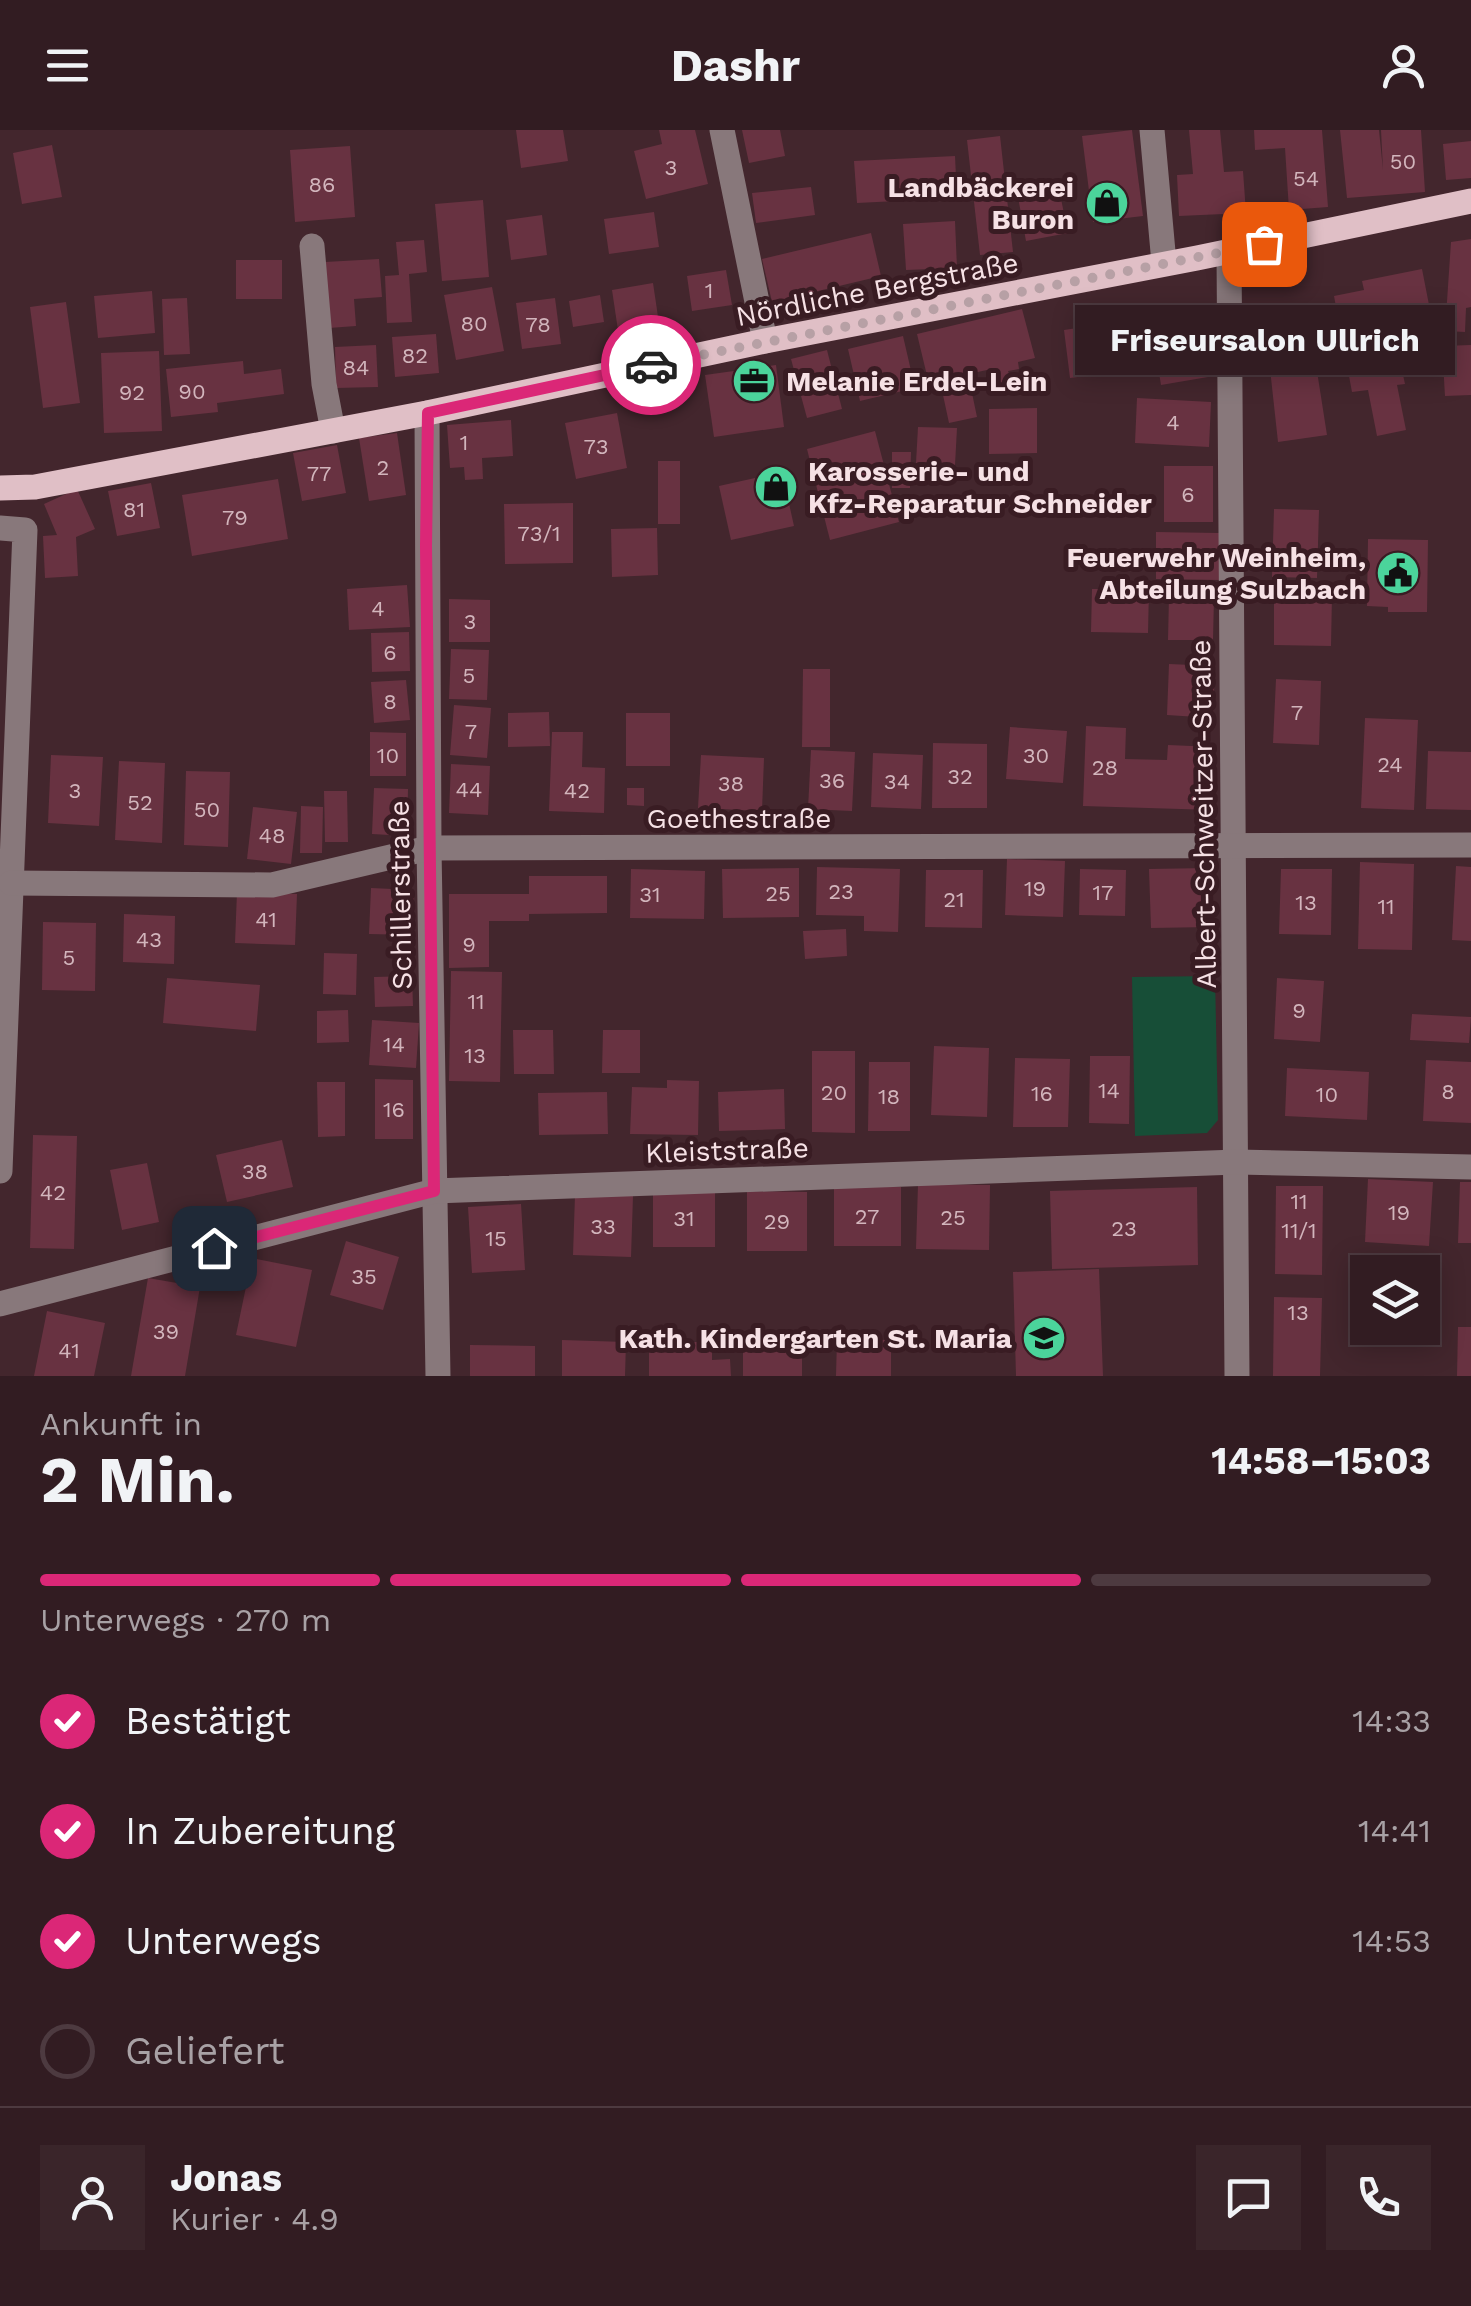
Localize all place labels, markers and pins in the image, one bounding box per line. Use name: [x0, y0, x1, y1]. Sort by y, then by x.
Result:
place label: Landbäckerei Buron: [888, 171, 1074, 236]
shop icon: Landbäckerei Buron: [1084, 180, 1130, 226]
pin: [1222, 202, 1307, 287]
callout: Friseursalon Ullrich: [1074, 304, 1454, 374]
office icon: Melanie Erdel-Lein: [731, 358, 777, 404]
place label: Melanie Erdel-Lein: [786, 365, 1047, 398]
place label: Karosserie- und Kfz-Reparatur Schneider: [808, 455, 1152, 520]
shop icon: Karosserie- und Kfz-Reparatur Schneider: [753, 464, 799, 510]
place label: Feuerwehr Weinheim, Abteilung Sulzbach: [1067, 541, 1366, 606]
public building icon: Feuerwehr Weinheim, Abteilung Sulzbach: [1375, 550, 1421, 596]
pin: [172, 1206, 257, 1291]
school or university icon: Kath. Kindergarten St. Maria: [1021, 1315, 1067, 1361]
place label: Kath. Kindergarten St. Maria: [619, 1322, 1013, 1355]

